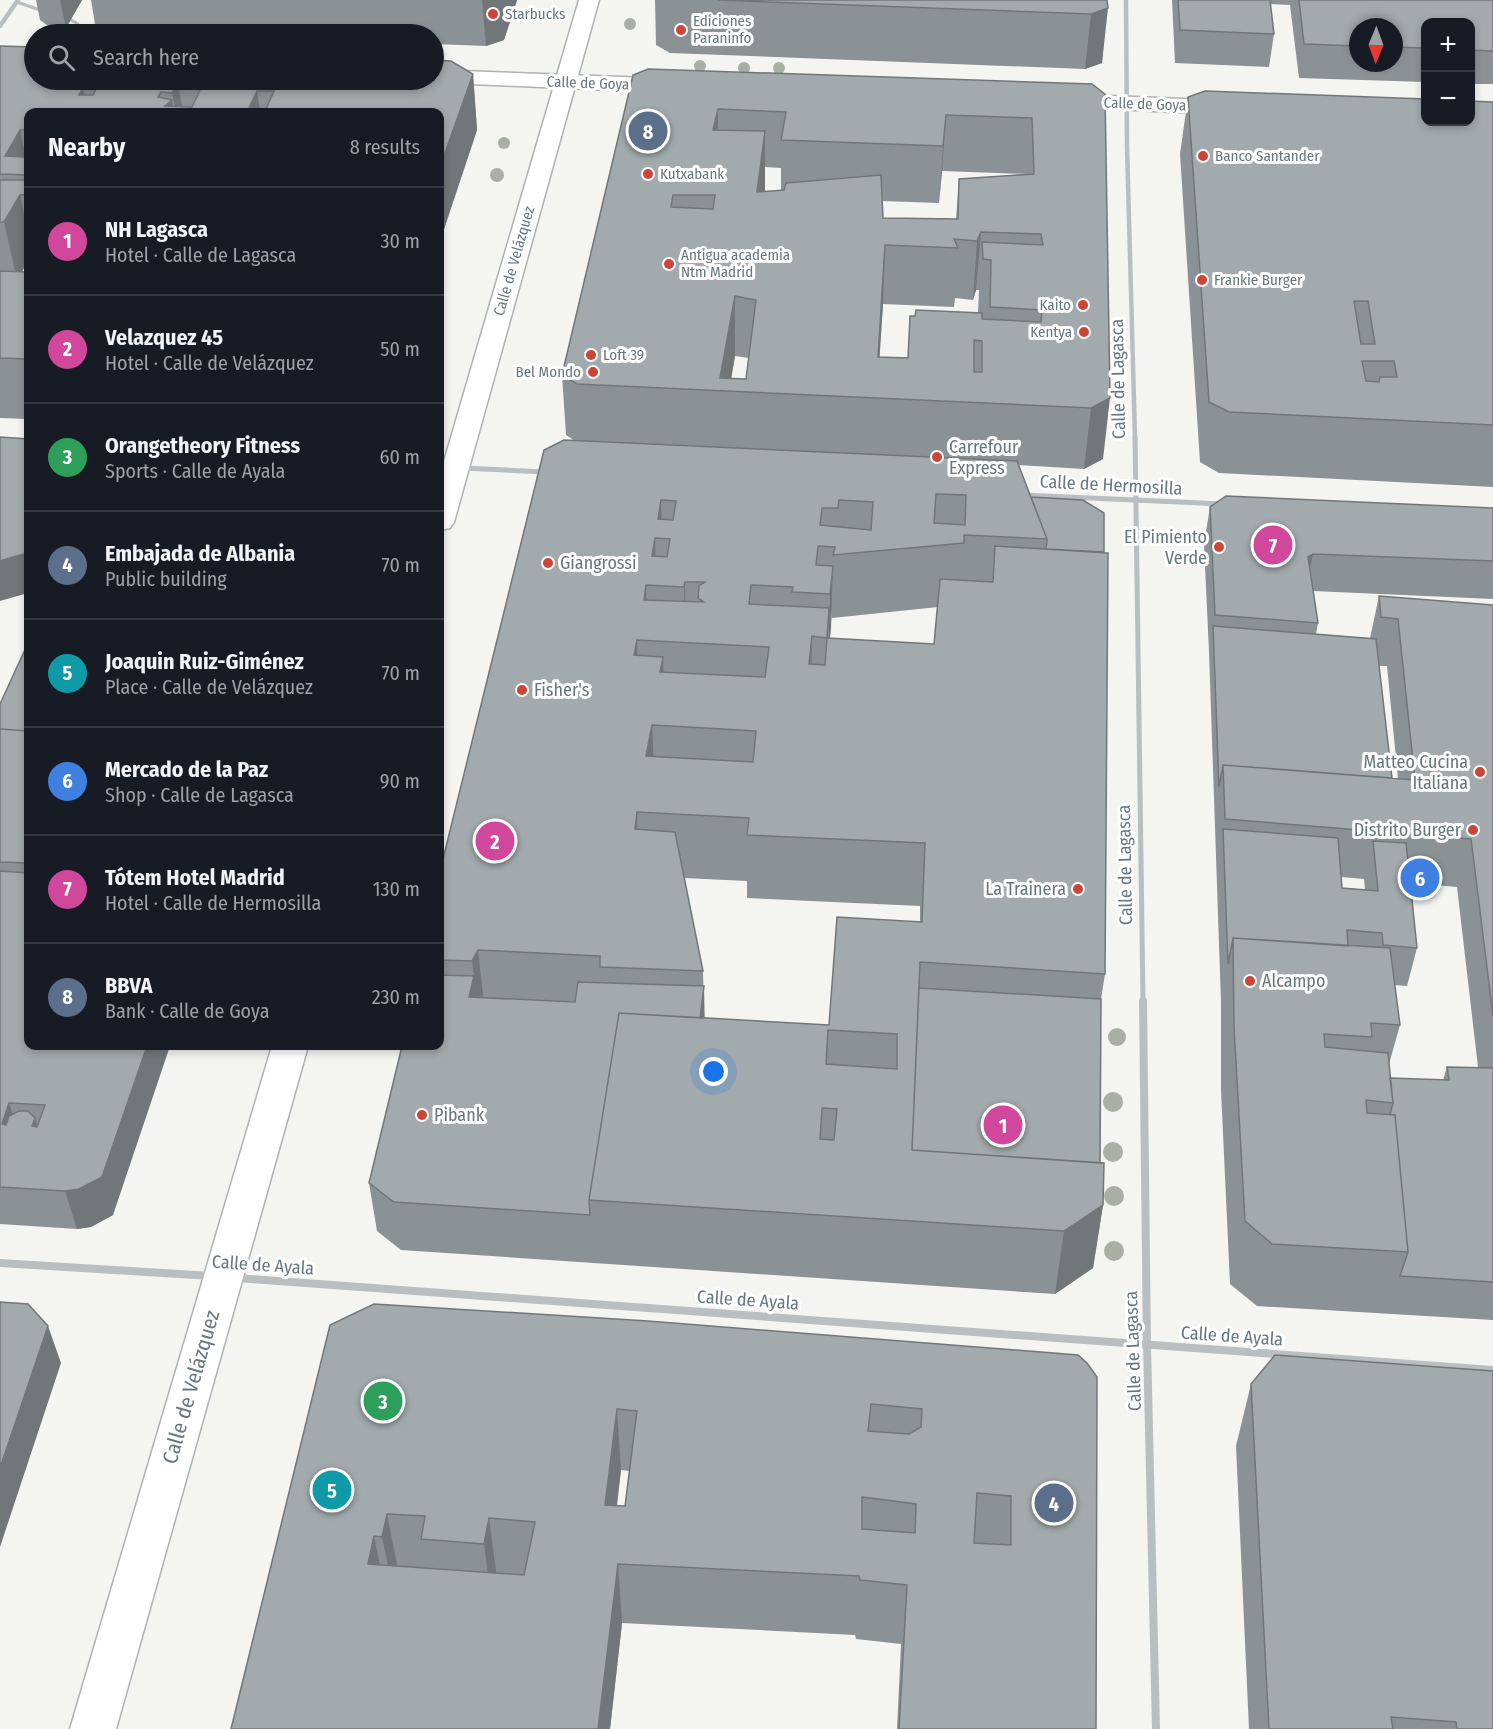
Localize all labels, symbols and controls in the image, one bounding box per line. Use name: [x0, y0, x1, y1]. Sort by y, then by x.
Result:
place label: Starbucks: [505, 5, 565, 23]
marker: Starbucks: [486, 7, 500, 21]
place label: Ediciones Paraninfo: [693, 12, 752, 47]
north arrow: [1349, 18, 1403, 72]
map controls: [1421, 18, 1475, 126]
button: +: [1421, 18, 1475, 72]
marker: Ediciones Paraninfo: [674, 23, 688, 37]
search box: [24, 24, 444, 90]
icon: search: [45, 41, 78, 74]
text: Search here: [93, 44, 199, 71]
button: −: [1421, 72, 1475, 126]
street label: Calle de Goya: [546, 73, 630, 93]
street label: Calle de Goya: [1103, 94, 1187, 114]
pin: 8: [628, 108, 668, 154]
text: Nearby: [48, 132, 125, 163]
text: 8 results: [350, 135, 420, 159]
place label: Banco Santander: [1215, 147, 1320, 165]
marker: Banco Santander: [1196, 149, 1210, 163]
place label: Kutxabank: [660, 165, 724, 183]
marker: Kutxabank: [641, 167, 655, 181]
street label: Calle de Velázquez: [490, 204, 538, 318]
text: NH Lagasca: [105, 216, 208, 243]
text: 1: [63, 229, 72, 253]
text: 30 m: [380, 229, 420, 253]
text: Hotel · Calle de Lagasca: [105, 243, 296, 267]
place label: Antigua academia Ntm Madrid: [681, 246, 790, 281]
marker: Antigua academia Ntm Madrid: [662, 257, 676, 271]
place label: Frankie Burger: [1214, 271, 1303, 289]
marker: Frankie Burger: [1195, 273, 1209, 287]
place label: Kaito: [1039, 296, 1071, 314]
marker: Kaito: [1076, 298, 1090, 312]
street label: Calle de Lagasca: [1106, 319, 1130, 439]
place label: Kentya: [1030, 323, 1072, 341]
text: Velazquez 45: [105, 324, 223, 351]
marker: Kentya: [1077, 325, 1091, 339]
text: 2: [63, 337, 72, 361]
text: 50 m: [380, 337, 420, 361]
place label: Loft 39: [603, 346, 644, 364]
marker: Loft 39: [584, 348, 598, 362]
text: Hotel · Calle de Velázquez: [105, 351, 314, 375]
place label: Bel Mondo: [516, 363, 581, 381]
marker: Bel Mondo: [586, 365, 600, 379]
text: Orangetheory Fitness: [105, 432, 300, 459]
place label: Carrefour Express: [949, 436, 1019, 479]
text: 3: [63, 445, 72, 469]
text: 60 m: [380, 445, 420, 469]
marker: Carrefour Express: [930, 450, 944, 464]
text: Sports · Calle de Ayala: [105, 459, 285, 483]
street label: Calle de Hermosilla: [1039, 470, 1183, 500]
pin: 7: [1254, 522, 1292, 568]
place label: El Pimiento Verde: [1124, 526, 1207, 569]
text: Embajada de Albania: [105, 540, 295, 567]
marker: El Pimiento Verde: [1212, 540, 1226, 554]
place label: Giangrossi: [560, 552, 637, 574]
text: 4: [62, 553, 73, 577]
text: 70 m: [382, 553, 420, 577]
marker: Giangrossi: [541, 556, 555, 570]
text: Public building: [105, 567, 227, 591]
text: Joaquin Ruiz-Giménez: [105, 648, 304, 675]
text: 5: [63, 661, 72, 685]
text: 70 m: [382, 661, 420, 685]
text: Place · Calle de Velázquez: [105, 675, 313, 699]
place label: Fisher's: [534, 679, 590, 701]
marker: Fisher's: [515, 683, 529, 697]
place label: Matteo Cucina Italiana: [1363, 751, 1468, 794]
text: Mercado de la Paz: [105, 756, 268, 783]
marker: Matteo Cucina Italiana: [1473, 765, 1487, 779]
text: 6: [62, 769, 73, 793]
text: 90 m: [380, 769, 420, 793]
text: Shop · Calle de Lagasca: [105, 783, 294, 807]
street label: Calle de Lagasca: [1113, 805, 1137, 925]
pin: 2: [476, 818, 514, 864]
place label: Distrito Burger: [1354, 819, 1462, 841]
marker: Distrito Burger: [1466, 823, 1480, 837]
pin: 6: [1400, 856, 1440, 900]
text: Tótem Hotel Madrid: [105, 864, 285, 891]
text: 7: [63, 877, 72, 901]
text: 130 m: [373, 877, 420, 901]
place label: La Trainera: [985, 878, 1066, 900]
marker: La Trainera: [1071, 882, 1085, 896]
text: Hotel · Calle de Hermosilla: [105, 891, 321, 915]
place label: Alcampo: [1262, 970, 1325, 992]
text: BBVA: [105, 972, 152, 999]
marker: Alcampo: [1243, 974, 1257, 988]
text: 8: [62, 985, 73, 1009]
text: 230 m: [372, 985, 420, 1009]
text: Bank · Calle de Goya: [105, 999, 269, 1023]
your location: [699, 1057, 728, 1086]
pin: 1: [984, 1102, 1022, 1148]
place label: Pibank: [434, 1104, 485, 1126]
marker: Pibank: [415, 1108, 429, 1122]
street label: Calle de Ayala: [211, 1250, 315, 1280]
street label: Calle de Ayala: [696, 1285, 800, 1315]
street label: Calle de Lagasca: [1120, 1290, 1146, 1411]
street label: Calle de Velázquez: [157, 1307, 225, 1467]
street label: Calle de Ayala: [1180, 1321, 1284, 1351]
pin: 3: [364, 1378, 403, 1424]
pin: 5: [312, 1468, 352, 1512]
pin: 4: [1034, 1480, 1074, 1526]

